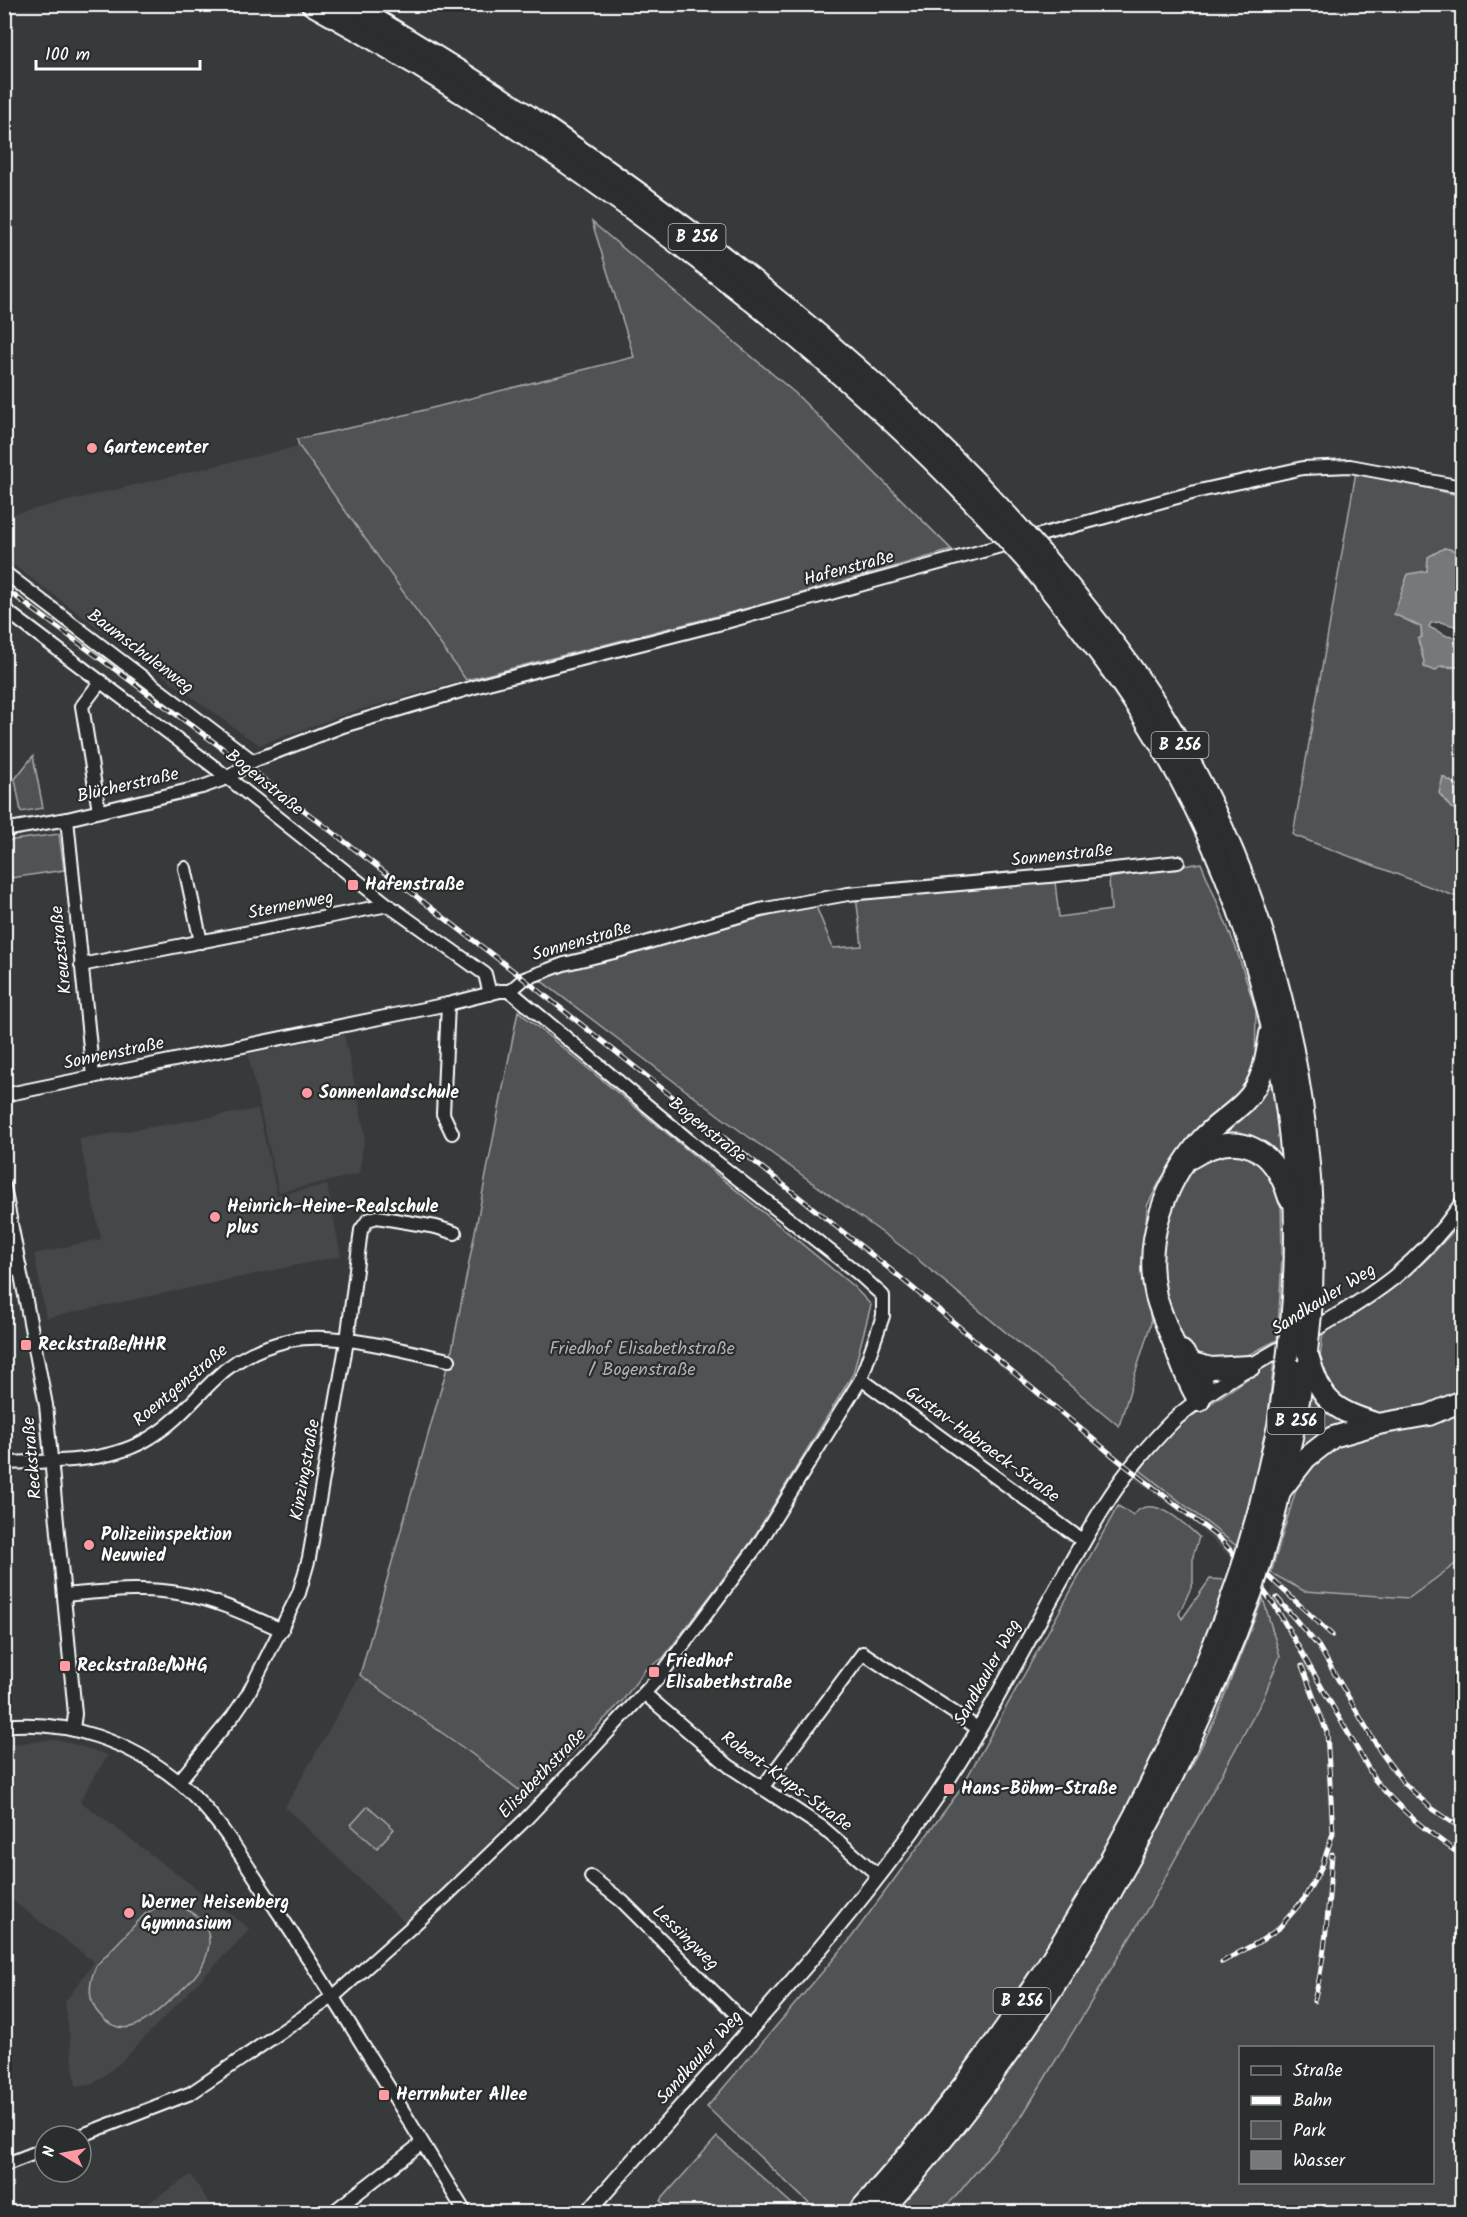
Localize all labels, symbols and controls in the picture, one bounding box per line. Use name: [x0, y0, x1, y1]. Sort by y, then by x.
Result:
scale bar: [36, 33, 200, 71]
text: 100 m: [45, 41, 90, 70]
road number: B 256: [668, 224, 726, 250]
place label: Gartencenter: [104, 434, 210, 463]
marker: Gartencenter: [85, 441, 99, 455]
street label: Hafenstraße: [801, 543, 897, 595]
street label: Baumschulenweg: [80, 602, 200, 702]
road number: B 256: [1152, 732, 1208, 758]
street label: Bogenstraße: [219, 742, 309, 824]
street label: Blücherstraße: [74, 760, 182, 812]
street label: Sonnenstraße: [1010, 836, 1114, 876]
place label: Hafenstraße: [365, 871, 464, 900]
marker: Hafenstraße: [346, 878, 360, 892]
street label: Sternenweg: [246, 884, 336, 928]
street label: Kreuzstraße: [43, 904, 81, 996]
street label: Sonnenstraße: [529, 914, 635, 970]
street label: Sonnenstraße: [61, 1029, 167, 1079]
place label: Sonnenlandschule: [319, 1079, 459, 1108]
marker: Sonnenlandschule: [300, 1086, 314, 1100]
street label: Bogenstraße: [662, 1090, 752, 1172]
place label: Heinrich-Heine-Realschule plus: [226, 1193, 439, 1243]
marker: Heinrich-Heine-Realschule plus: [208, 1210, 222, 1224]
street label: Sandkauler Weg: [1266, 1256, 1382, 1344]
place label: Reckstraße/HHR: [38, 1331, 167, 1360]
park label: Friedhof Elisabethstraße / Bogenstraße: [549, 1335, 735, 1385]
street label: Roentgenstraße: [127, 1337, 235, 1435]
marker: Reckstraße/HHR: [19, 1338, 33, 1352]
street label: Gustav-Hobraeck-Straße: [899, 1379, 1065, 1511]
road number: B 256: [1268, 1408, 1324, 1434]
street label: Reckstraße: [15, 1416, 51, 1500]
street label: Kinzingstraße: [283, 1417, 329, 1523]
place label: Polizeiinspektion Neuwied: [101, 1521, 232, 1571]
marker: Polizeiinspektion Neuwied: [82, 1538, 96, 1552]
street label: Sandkauler Weg: [947, 1614, 1029, 1732]
place label: Friedhof Elisabethstraße: [666, 1648, 792, 1698]
place label: Reckstraße/WHG: [77, 1652, 208, 1681]
marker: Reckstraße/WHG: [58, 1659, 72, 1673]
marker: Friedhof Elisabethstraße: [647, 1665, 661, 1679]
street label: Elisabethstraße: [492, 1722, 594, 1826]
street label: Robert-Krups-Straße: [714, 1724, 858, 1840]
place label: Hans-Böhm-Straße: [961, 1775, 1117, 1804]
marker: Hans-Böhm-Straße: [942, 1782, 956, 1796]
place label: Werner Heisenberg Gymnasium: [141, 1889, 289, 1939]
street label: Lessingweg: [645, 1898, 725, 1978]
marker: Werner Heisenberg Gymnasium: [122, 1906, 136, 1920]
road number: B 256: [994, 1988, 1050, 2014]
street label: Sandkauler Weg: [650, 2004, 750, 2112]
legend: [1239, 2046, 1434, 2184]
text: Straße: [1293, 2057, 1343, 2086]
place label: Herrnhuter Allee: [396, 2081, 527, 2110]
text: Bahn: [1293, 2087, 1332, 2116]
marker: Herrnhuter Allee: [377, 2088, 391, 2102]
text: Park: [1293, 2117, 1326, 2146]
north arrow: [33, 2124, 93, 2184]
text: N: [37, 2145, 63, 2159]
text: Wasser: [1293, 2147, 1346, 2176]

